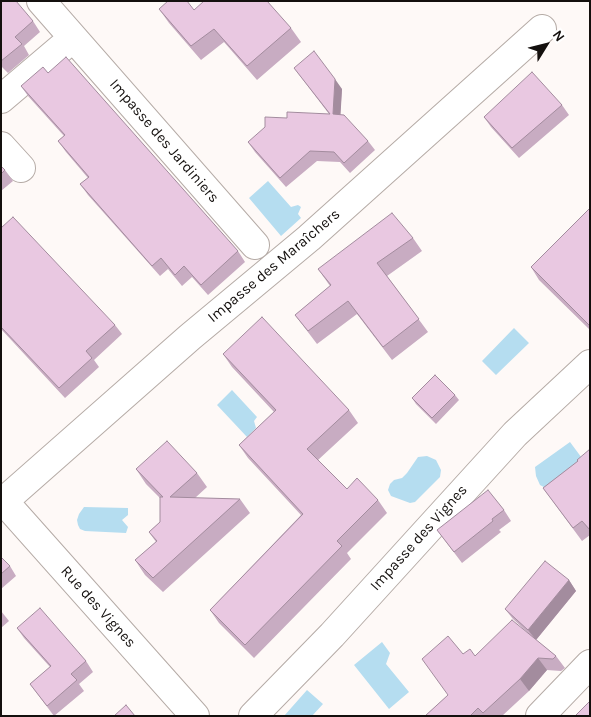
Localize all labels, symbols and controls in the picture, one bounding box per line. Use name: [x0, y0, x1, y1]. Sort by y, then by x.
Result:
north arrow: [521, 20, 571, 70]
text: N: [549, 27, 568, 45]
street label: Impasse des Jardiniers: [105, 75, 223, 207]
street label: Impasse des Maraîchers: [204, 205, 344, 327]
street label: Impasse des Vignes: [367, 481, 471, 595]
street label: Rue des Vignes: [57, 562, 139, 652]

